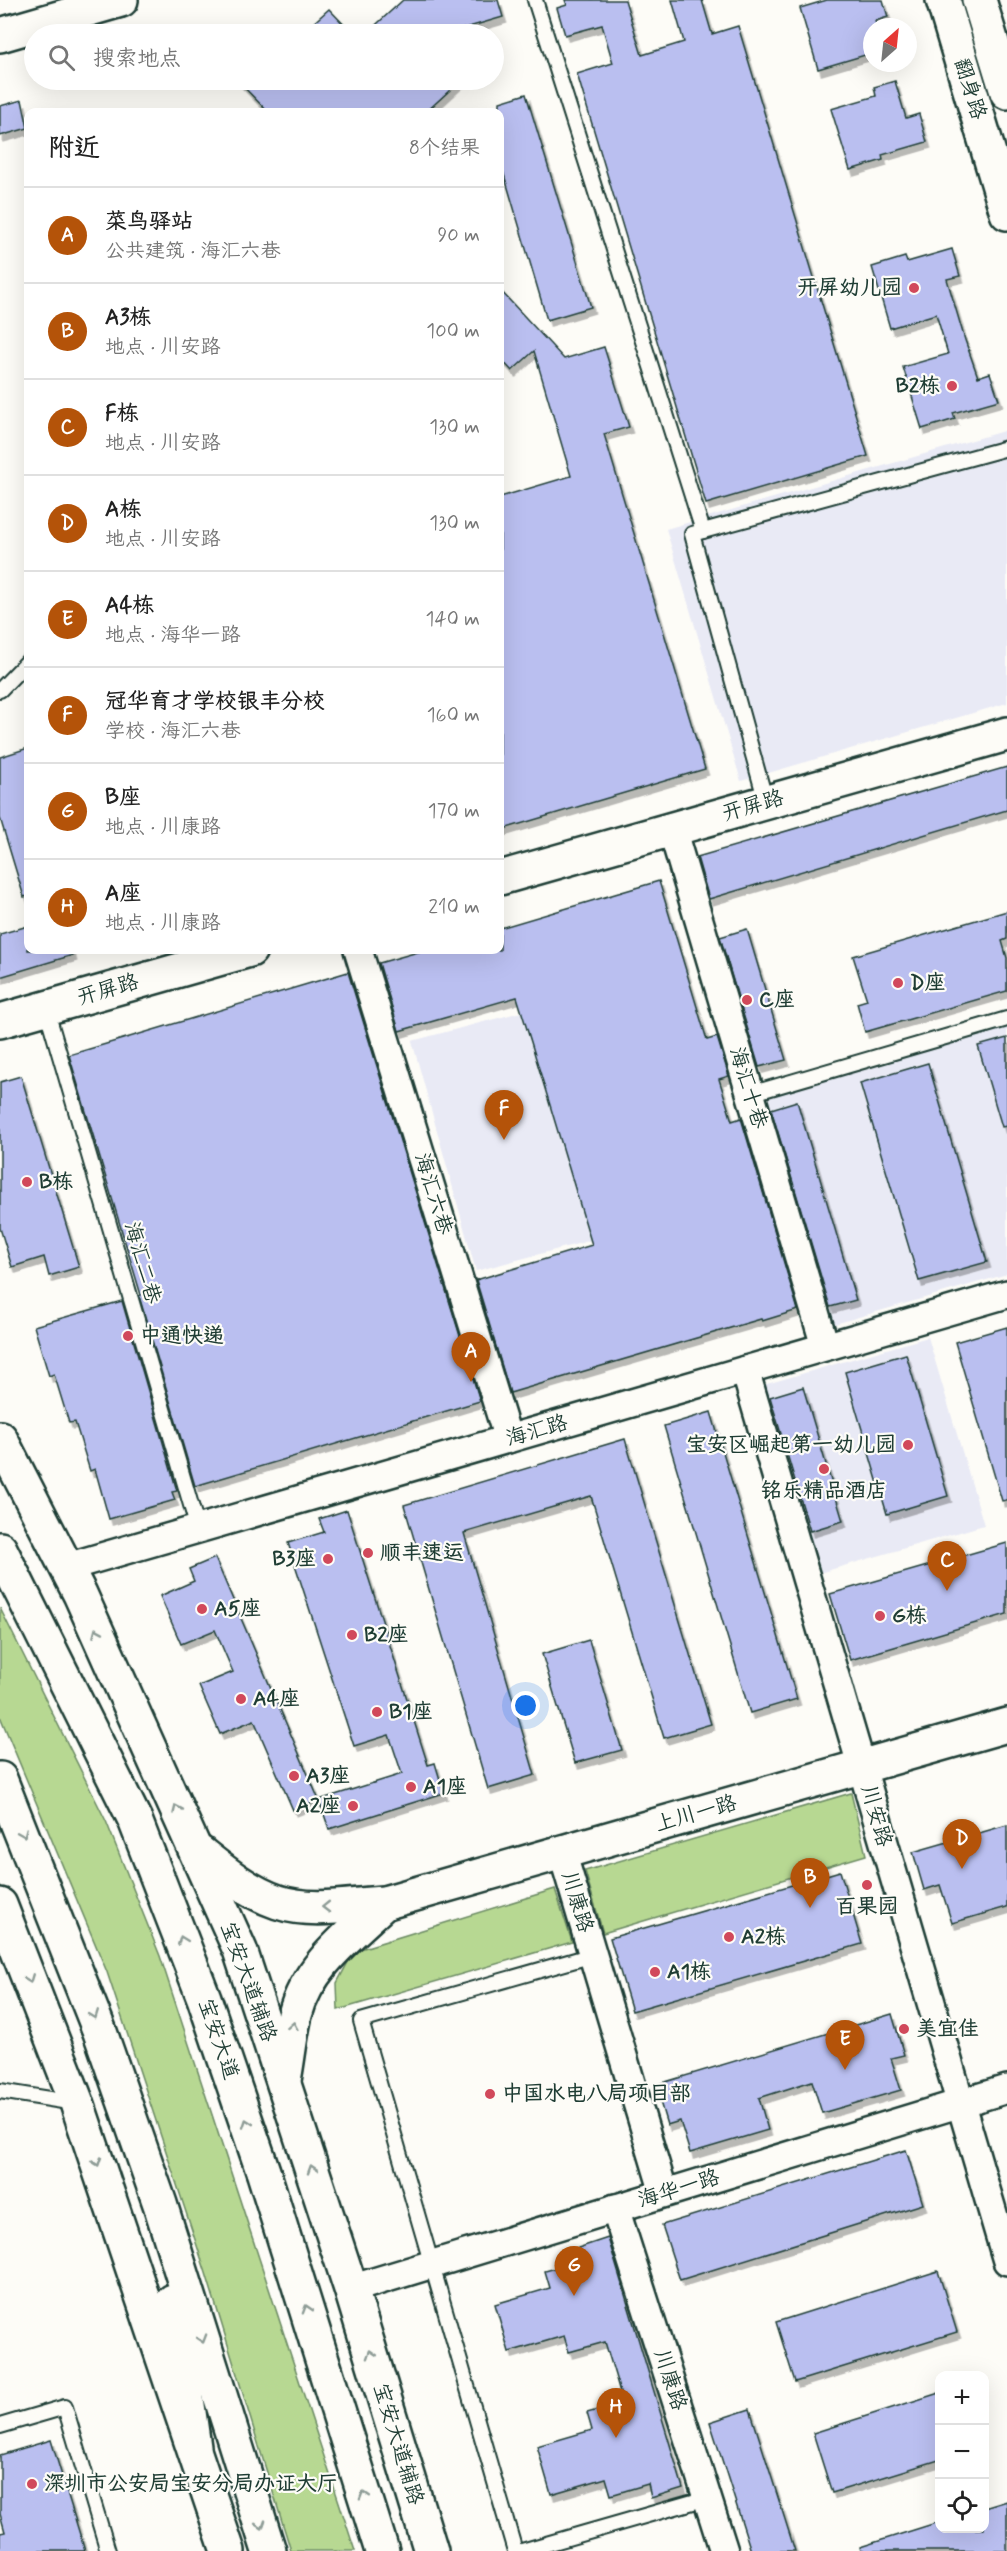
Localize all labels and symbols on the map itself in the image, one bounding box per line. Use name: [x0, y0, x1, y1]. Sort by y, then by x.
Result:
north arrow: [863, 18, 917, 72]
street label: 翻身路: [947, 55, 993, 123]
place label: 开屏幼儿园: [797, 274, 902, 302]
marker: 开屏幼儿园: [907, 281, 921, 295]
place label: B2栋: [895, 372, 940, 400]
marker: B2栋: [945, 379, 959, 393]
street label: 开屏路: [719, 784, 787, 828]
street label: 开屏路: [74, 968, 142, 1012]
place label: D座: [910, 969, 945, 997]
marker: D座: [891, 976, 905, 990]
place label: C座: [759, 986, 795, 1014]
marker: C座: [740, 993, 754, 1007]
street label: 海汇十巷: [722, 1044, 774, 1132]
pin: F: [484, 1090, 524, 1140]
street label: 海汇六巷: [407, 1150, 459, 1238]
place label: B栋: [39, 1168, 73, 1196]
marker: B栋: [20, 1175, 34, 1189]
street label: 海汇二巷: [117, 1219, 167, 1307]
place label: 中通快递: [140, 1322, 224, 1350]
marker: 中通快递: [121, 1329, 135, 1343]
pin: A: [452, 1332, 490, 1382]
street label: 海汇路: [503, 1409, 571, 1453]
place label: 宝安区崛起第一幼儿园: [686, 1431, 896, 1459]
marker: 宝安区崛起第一幼儿园: [901, 1438, 915, 1452]
marker: 铭乐精品酒店: [817, 1462, 831, 1476]
place label: 铭乐精品酒店: [761, 1477, 887, 1505]
place label: 顺丰速运: [380, 1539, 464, 1567]
pin: C: [928, 1542, 966, 1591]
place label: B3座: [272, 1545, 316, 1573]
marker: 顺丰速运: [361, 1546, 375, 1560]
marker: B3座: [321, 1552, 335, 1566]
place label: A5座: [214, 1595, 261, 1623]
marker: A5座: [195, 1602, 209, 1616]
place label: G栋: [892, 1602, 927, 1630]
marker: G栋: [873, 1609, 887, 1623]
place label: B2座: [364, 1621, 409, 1649]
one-way arrow: [93, 1627, 105, 1638]
marker: B2座: [345, 1628, 359, 1642]
place label: A4座: [253, 1685, 300, 1713]
your location: [511, 1691, 540, 1720]
marker: A4座: [234, 1692, 248, 1706]
place label: B1座: [389, 1698, 433, 1726]
marker: B1座: [370, 1705, 384, 1719]
place label: A3座: [306, 1762, 350, 1790]
marker: A3座: [287, 1769, 301, 1783]
place label: A1座: [423, 1773, 467, 1801]
marker: A1座: [404, 1780, 418, 1794]
street label: 川安路: [854, 1782, 898, 1850]
street label: 上川一路: [652, 1789, 740, 1839]
place label: A2座: [296, 1792, 341, 1820]
marker: A2座: [346, 1799, 360, 1813]
one-way arrow: [173, 1805, 185, 1816]
pin: D: [942, 1820, 982, 1869]
one-way arrow: [15, 1827, 27, 1838]
pin: B: [790, 1858, 830, 1908]
street label: 川康路: [554, 1868, 600, 1936]
marker: 百果园: [860, 1878, 874, 1892]
place label: 百果园: [836, 1893, 899, 1921]
one-way arrow: [321, 1900, 330, 1913]
street label: 宝安大道辅路: [215, 1918, 281, 2046]
place label: A2栋: [741, 1923, 786, 1951]
marker: A2栋: [722, 1930, 736, 1944]
one-way arrow: [176, 1935, 189, 1945]
place label: A1栋: [667, 1958, 711, 1986]
marker: A1栋: [648, 1965, 662, 1979]
one-way arrow: [22, 1973, 34, 1984]
street label: 宝安大道: [192, 1995, 244, 2083]
one-way arrow: [87, 2009, 99, 2020]
place label: 美宜佳: [916, 2015, 979, 2043]
pin: E: [826, 2020, 864, 2070]
one-way arrow: [287, 2022, 299, 2031]
marker: 美宜佳: [897, 2022, 911, 2036]
place label: 中国水电八局项目部: [502, 2080, 691, 2108]
marker: 中国水电八局项目部: [483, 2087, 497, 2101]
one-way arrow: [242, 2118, 255, 2129]
one-way arrow: [90, 2156, 102, 2167]
street label: 海华一路: [635, 2163, 723, 2215]
one-way arrow: [306, 2164, 319, 2175]
pin: G: [554, 2246, 594, 2296]
one-way arrow: [301, 2304, 314, 2315]
one-way arrow: [195, 2333, 207, 2344]
street label: 川康路: [647, 2346, 693, 2414]
one-way arrow: [366, 2349, 378, 2360]
street label: 宝安大道辅路: [366, 2380, 430, 2508]
pin: H: [596, 2388, 636, 2438]
place label: 深圳市公安局宝安分局办证大厅: [44, 2470, 338, 2498]
marker: 深圳市公安局宝安分局办证大厅: [25, 2477, 39, 2491]
one-way arrow: [359, 2490, 372, 2501]
one-way arrow: [254, 2519, 266, 2530]

